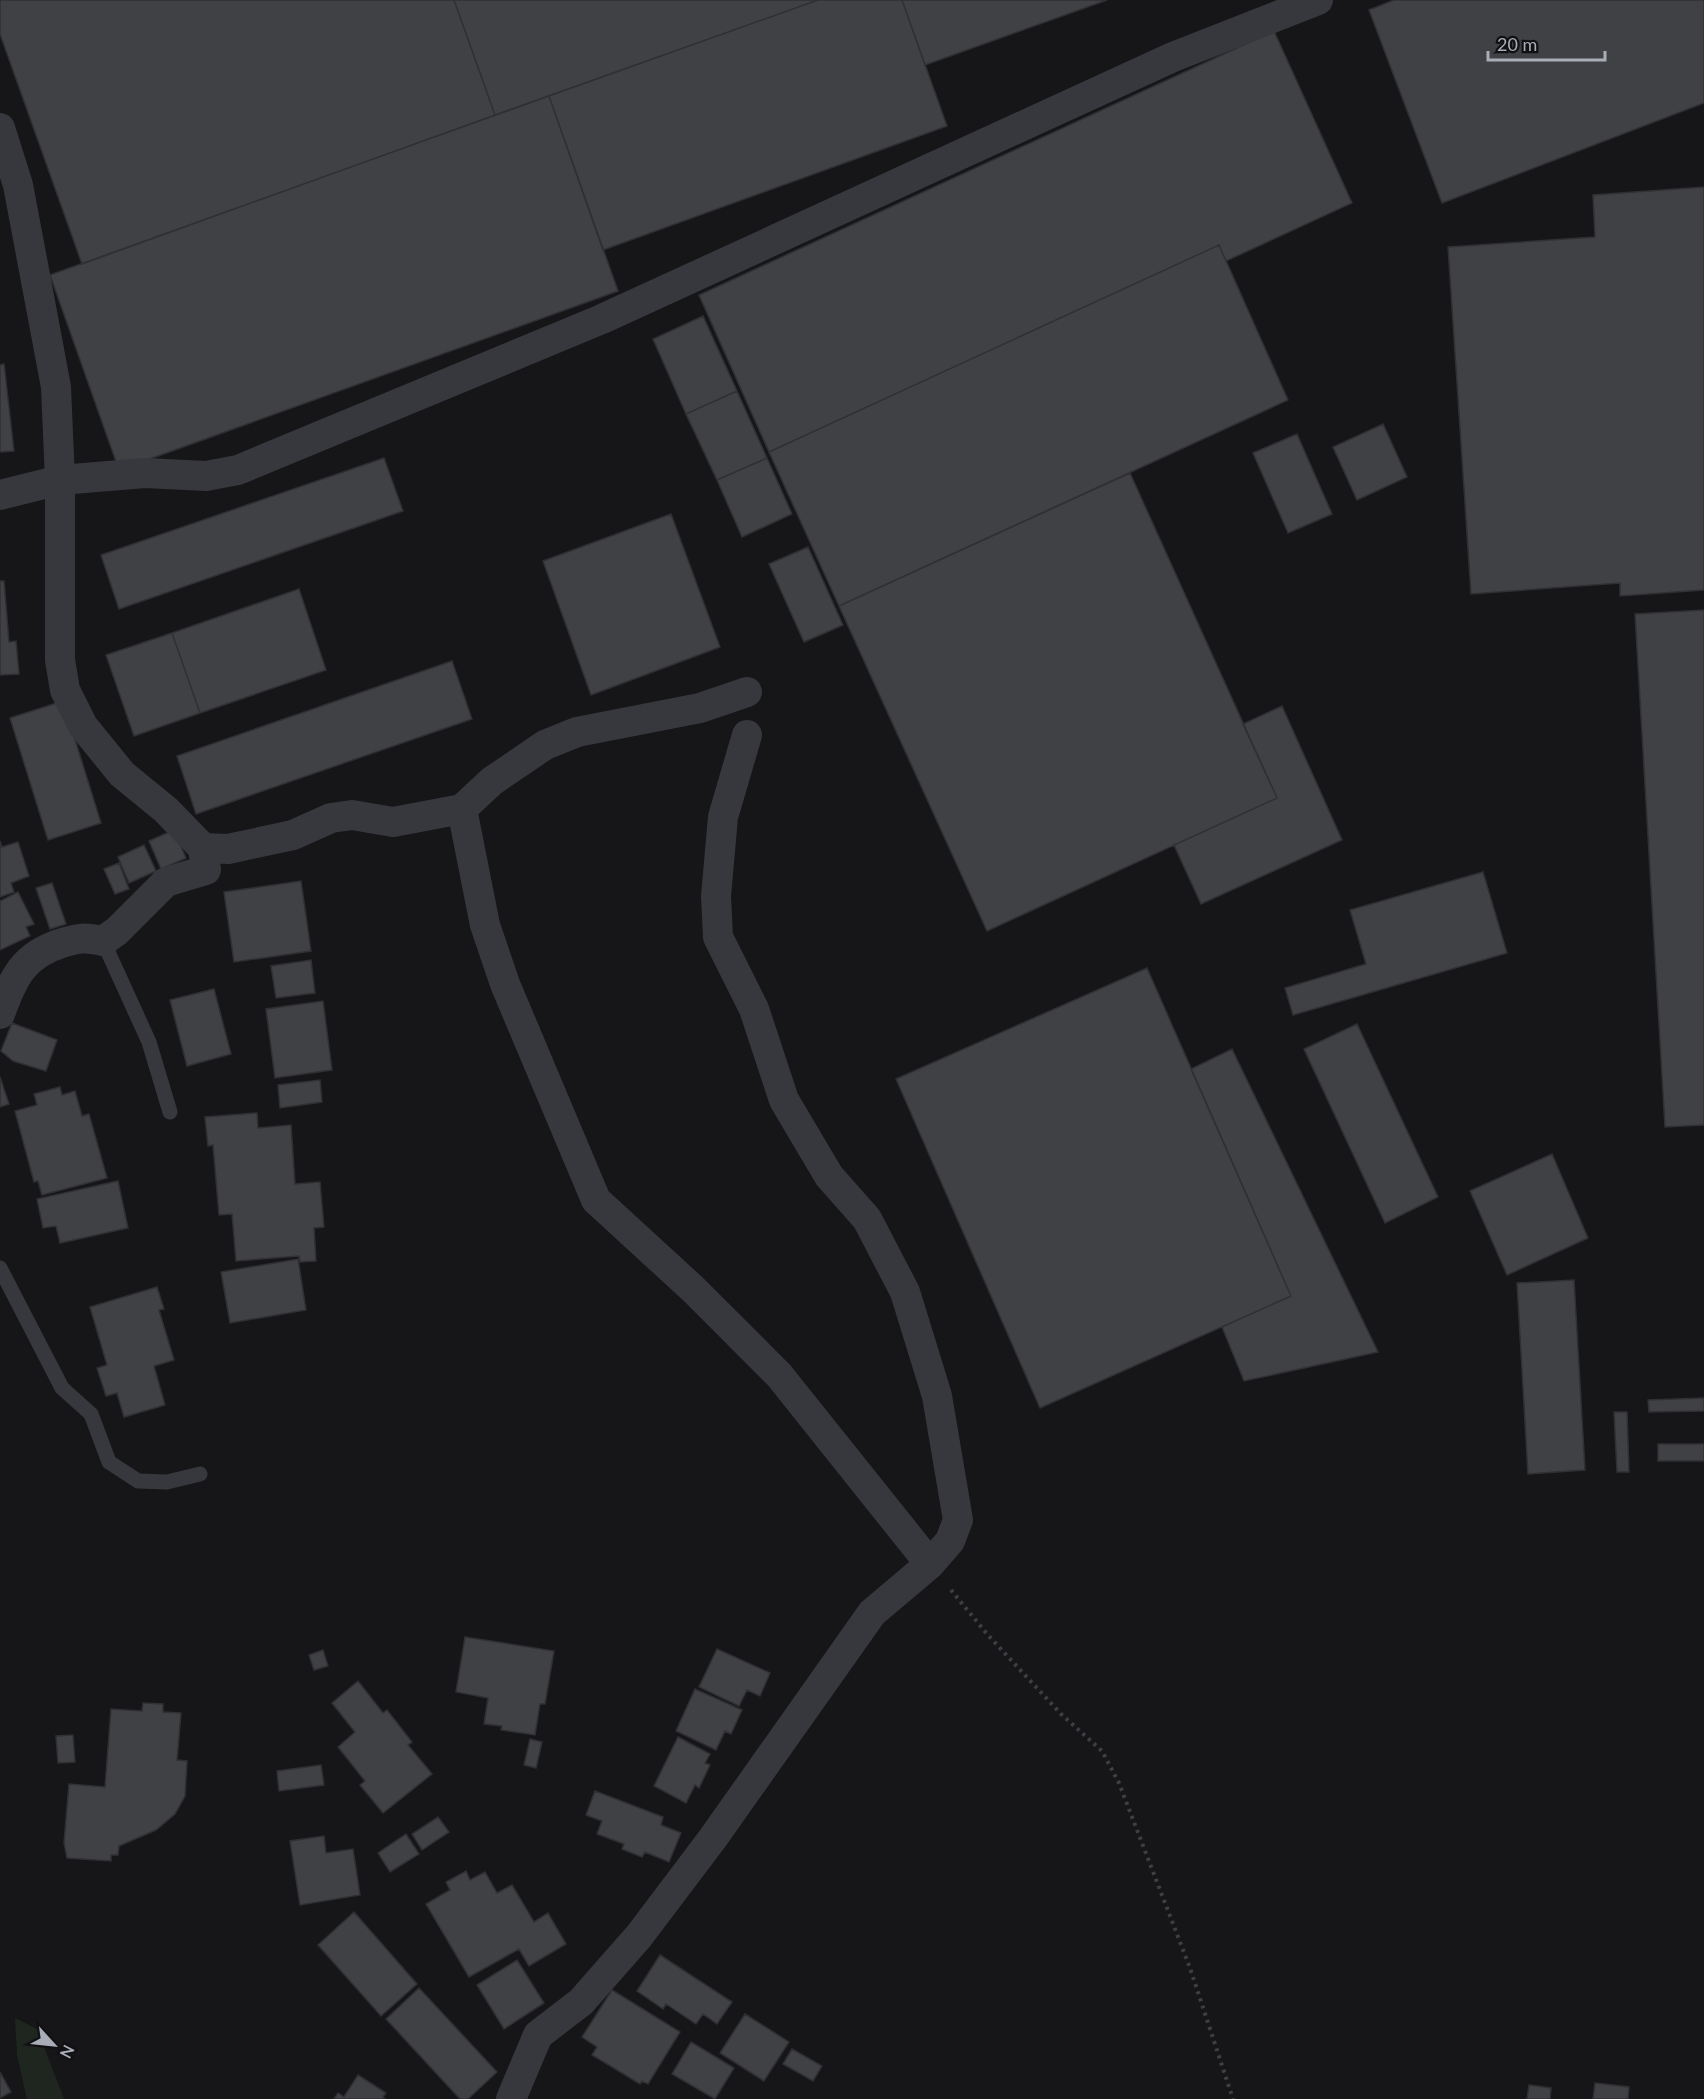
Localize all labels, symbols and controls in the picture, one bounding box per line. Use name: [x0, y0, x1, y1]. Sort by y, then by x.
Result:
scale bar: [1488, 24, 1605, 62]
text: 20 m: [1497, 33, 1537, 55]
north arrow: [24, 2015, 84, 2075]
text: N: [57, 2042, 79, 2062]

